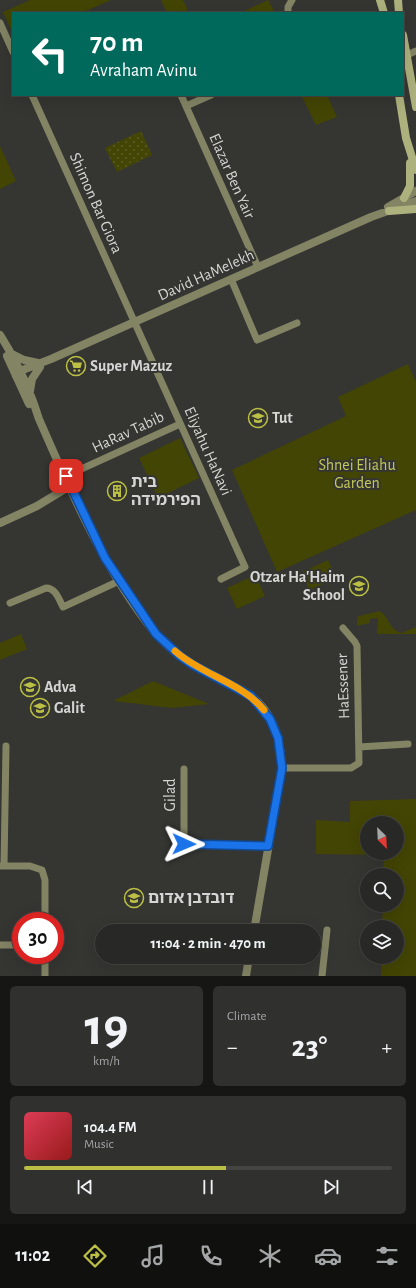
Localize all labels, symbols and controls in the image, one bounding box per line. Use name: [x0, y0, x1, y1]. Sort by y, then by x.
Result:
icon: left: [24, 28, 76, 80]
text: 70 m: [90, 29, 144, 57]
text: Avraham Avinu: [90, 62, 197, 80]
street label: Elazar Ben Yair: [206, 131, 258, 222]
street label: Shimon Bar Giora: [67, 150, 125, 256]
street label: David HaMelekh: [155, 247, 257, 303]
supermarket icon: Super Mazuz: [65, 355, 87, 377]
place label: Super Mazuz: [90, 358, 173, 374]
street label: Eliyahu HaNavi: [180, 404, 235, 498]
school or university icon: Tut: [247, 407, 269, 429]
street label: HaRav Tabib: [89, 408, 167, 456]
place label: Tut: [272, 410, 293, 426]
park label: Shnei Eliahu Garden: [318, 457, 396, 491]
pin: [49, 459, 83, 493]
icon: arrive: [55, 465, 77, 487]
place label: בית הפירמידה: [131, 474, 201, 508]
building icon: בית הפירמידה: [106, 480, 128, 502]
place label: Otzar Ha'Haim School: [250, 569, 345, 603]
school or university icon: Otzar Ha'Haim School: [348, 575, 370, 597]
street label: HaEssener: [334, 652, 352, 719]
school or university icon: Adva: [19, 676, 41, 698]
place label: Adva: [44, 679, 77, 695]
school or university icon: Galit: [29, 697, 51, 719]
place label: Galit: [54, 700, 85, 716]
street label: Gilad: [162, 778, 178, 812]
north arrow: [360, 816, 404, 860]
map controls: [360, 816, 404, 964]
position arrow: [163, 823, 205, 865]
button: search: [360, 868, 404, 912]
school or university icon: דובדבן אדום: [123, 887, 145, 909]
place label: דובדבן אדום: [148, 890, 234, 906]
speed limit sign: 30: [12, 912, 64, 964]
button: layers: [360, 920, 404, 964]
text: 11:04 · 2 min · 470 m: [150, 936, 266, 951]
text: 19: [85, 1002, 128, 1054]
text: Climate: [227, 1010, 266, 1023]
text: 23°: [292, 1032, 327, 1062]
text: −: [227, 1036, 238, 1058]
text: +: [381, 1036, 392, 1058]
text: km/h: [93, 1055, 120, 1068]
text: 104.4 FM: [84, 1120, 137, 1135]
text: Music: [84, 1138, 114, 1151]
icon: previous: [74, 1176, 96, 1198]
icon: pause: [197, 1176, 219, 1198]
icon: next: [320, 1176, 342, 1198]
icon: directions: [81, 1242, 109, 1270]
icon: music: [139, 1242, 167, 1270]
icon: phone: [197, 1242, 225, 1270]
icon: climate: [256, 1242, 284, 1270]
icon: car: [314, 1242, 342, 1270]
icon: filters: [373, 1242, 401, 1270]
text: 11:02: [15, 1247, 50, 1265]

